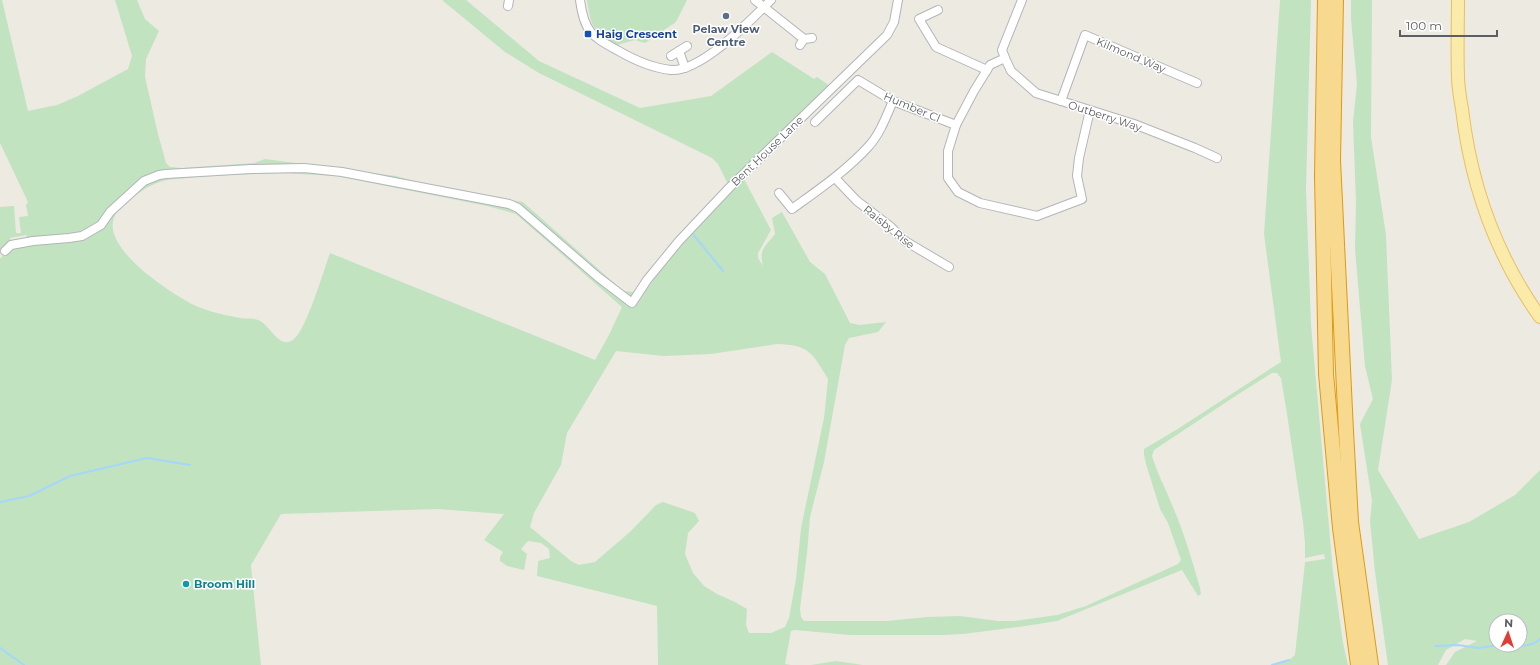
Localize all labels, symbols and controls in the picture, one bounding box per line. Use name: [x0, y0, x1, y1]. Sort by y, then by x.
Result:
marker: Pelaw View Centre: [721, 11, 731, 21]
scale bar: [1400, 12, 1497, 38]
text: 100 m: [1406, 18, 1442, 33]
place label: Pelaw View Centre: [693, 22, 760, 49]
place label: Haig Crescent: [596, 27, 677, 41]
marker: Haig Crescent: [583, 29, 593, 39]
street label: Kilmond Way: [1094, 34, 1168, 76]
street label: Humber Cl: [882, 89, 942, 125]
street label: Outberry Way: [1066, 98, 1144, 134]
street label: Bent House Lane: [728, 113, 806, 189]
street label: Raisby Rise: [861, 202, 918, 252]
place label: Broom Hill: [194, 577, 255, 591]
marker: Broom Hill: [181, 579, 191, 589]
north arrow: [1488, 613, 1528, 653]
text: N: [1504, 616, 1513, 630]

